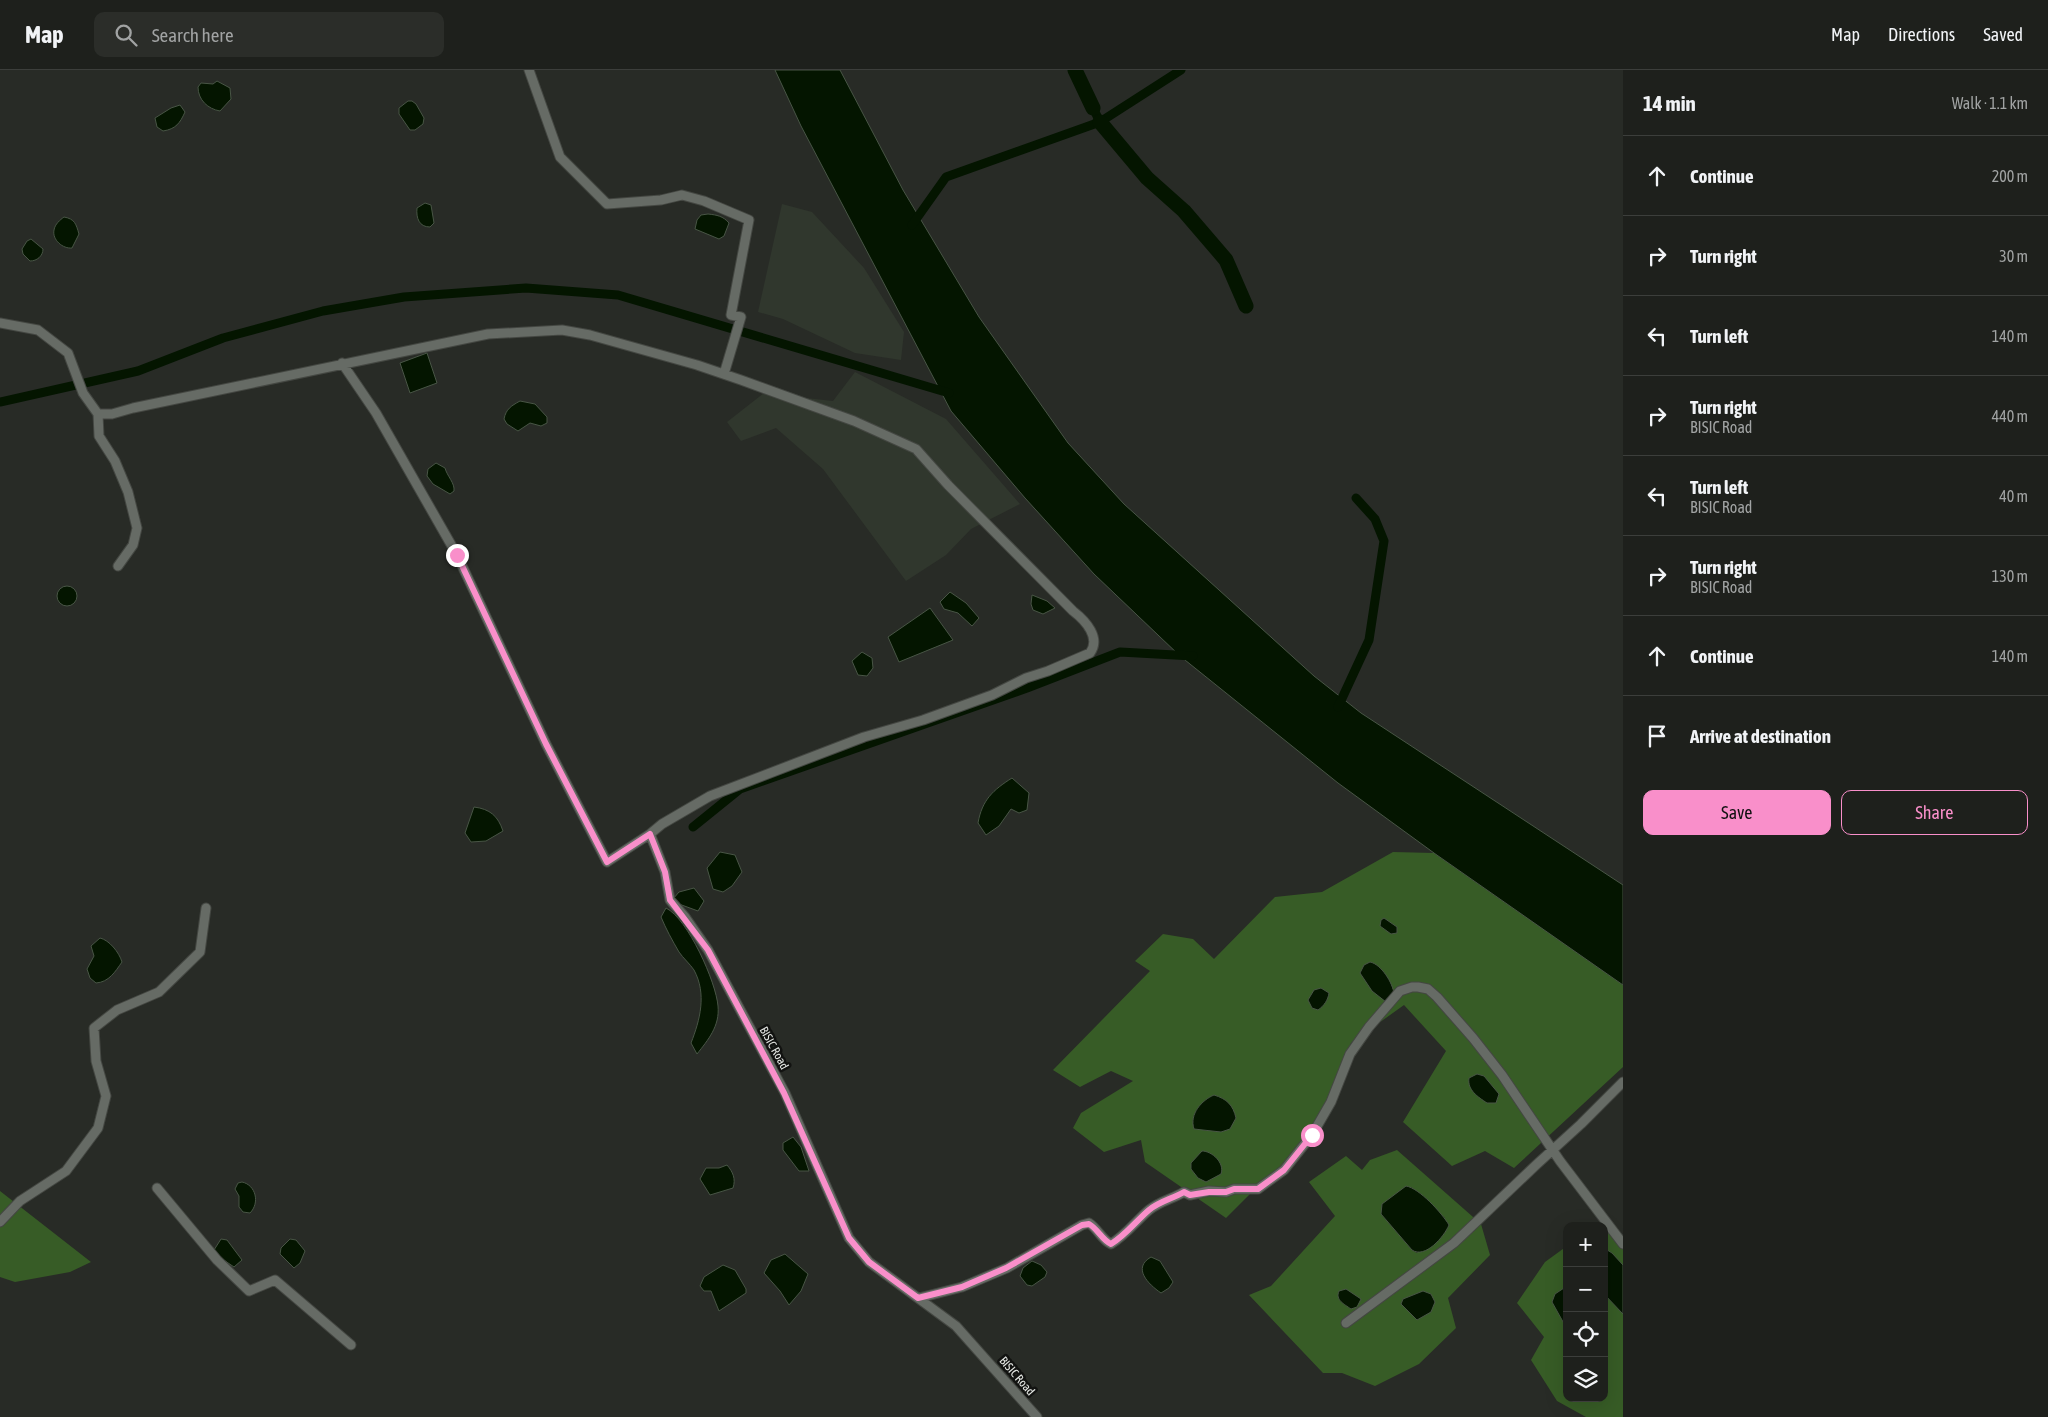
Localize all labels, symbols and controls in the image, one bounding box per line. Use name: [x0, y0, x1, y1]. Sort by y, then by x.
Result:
search box: [94, 12, 444, 57]
text: Map: [25, 21, 64, 48]
icon: search: [112, 21, 140, 49]
text: Search here: [152, 24, 234, 46]
text: Map: [1831, 24, 1860, 45]
text: Directions: [1888, 24, 1955, 45]
text: Saved: [1983, 24, 2023, 45]
text: 14 min: [1643, 91, 1696, 115]
text: Walk · 1.1 km: [1952, 94, 2028, 112]
icon: ahead: [1643, 162, 1671, 190]
text: Continue: [1690, 165, 1754, 187]
text: 200 m: [1992, 167, 2028, 185]
icon: right: [1643, 242, 1671, 270]
text: Turn right: [1690, 245, 1757, 267]
text: 30 m: [1999, 247, 2028, 265]
icon: left: [1643, 322, 1671, 350]
text: Turn left: [1690, 325, 1748, 347]
text: 140 m: [1992, 327, 2028, 345]
text: Turn right: [1690, 396, 1757, 418]
icon: right: [1643, 402, 1671, 430]
text: 440 m: [1992, 407, 2028, 425]
text: BISIC Road: [1690, 418, 1752, 436]
text: Turn left: [1690, 476, 1748, 498]
icon: left: [1643, 482, 1671, 510]
text: 40 m: [1999, 487, 2028, 505]
text: BISIC Road: [1690, 498, 1752, 516]
route end: [446, 544, 469, 567]
text: Turn right: [1690, 556, 1757, 578]
icon: right: [1643, 562, 1671, 590]
text: 130 m: [1992, 567, 2028, 585]
text: BISIC Road: [1690, 578, 1752, 596]
icon: ahead: [1643, 642, 1671, 670]
text: Continue: [1690, 645, 1754, 667]
text: 140 m: [1992, 647, 2028, 665]
icon: arrive: [1643, 722, 1671, 750]
text: Arrive at destination: [1690, 725, 1831, 747]
button: Save: [1643, 790, 1831, 835]
button: Share: [1841, 790, 2028, 835]
street label: BISIC Road: [757, 1024, 791, 1072]
route start: [1301, 1124, 1324, 1147]
map controls: [1563, 1222, 1608, 1402]
button: +: [1563, 1222, 1608, 1267]
button: −: [1563, 1267, 1608, 1312]
button: locate: [1563, 1312, 1608, 1357]
street label: BISIC Road: [996, 1354, 1038, 1398]
button: layers: [1563, 1357, 1608, 1402]

